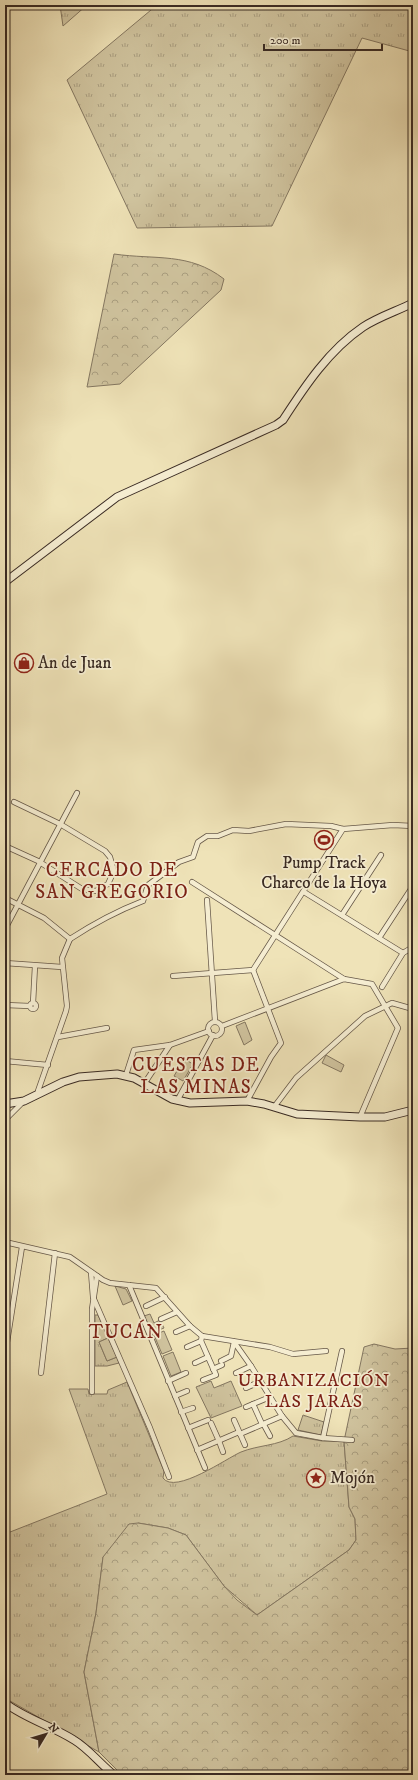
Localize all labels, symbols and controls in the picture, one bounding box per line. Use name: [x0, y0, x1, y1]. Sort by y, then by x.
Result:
scale bar: [264, 26, 382, 52]
text: 200 m: [270, 33, 300, 48]
shop icon: An de Juan: [13, 652, 35, 674]
place label: An de Juan: [38, 652, 111, 674]
sports icon: Pump Track Charco de la Hoya: [313, 829, 335, 851]
place label: Pump Track Charco de la Hoya: [261, 852, 388, 894]
district label: CERCADO DE SAN GREGORIO: [35, 859, 189, 904]
district label: CUESTAS DE LAS MINAS: [132, 1054, 260, 1099]
district label: TUCÁN: [89, 1319, 163, 1344]
district label: URBANIZACIÓN LAS JARAS: [238, 1370, 390, 1413]
place icon: Mojón: [305, 1467, 327, 1489]
place label: Mojón: [330, 1467, 375, 1489]
north arrow: [26, 1714, 66, 1754]
text: N: [45, 1721, 61, 1736]

